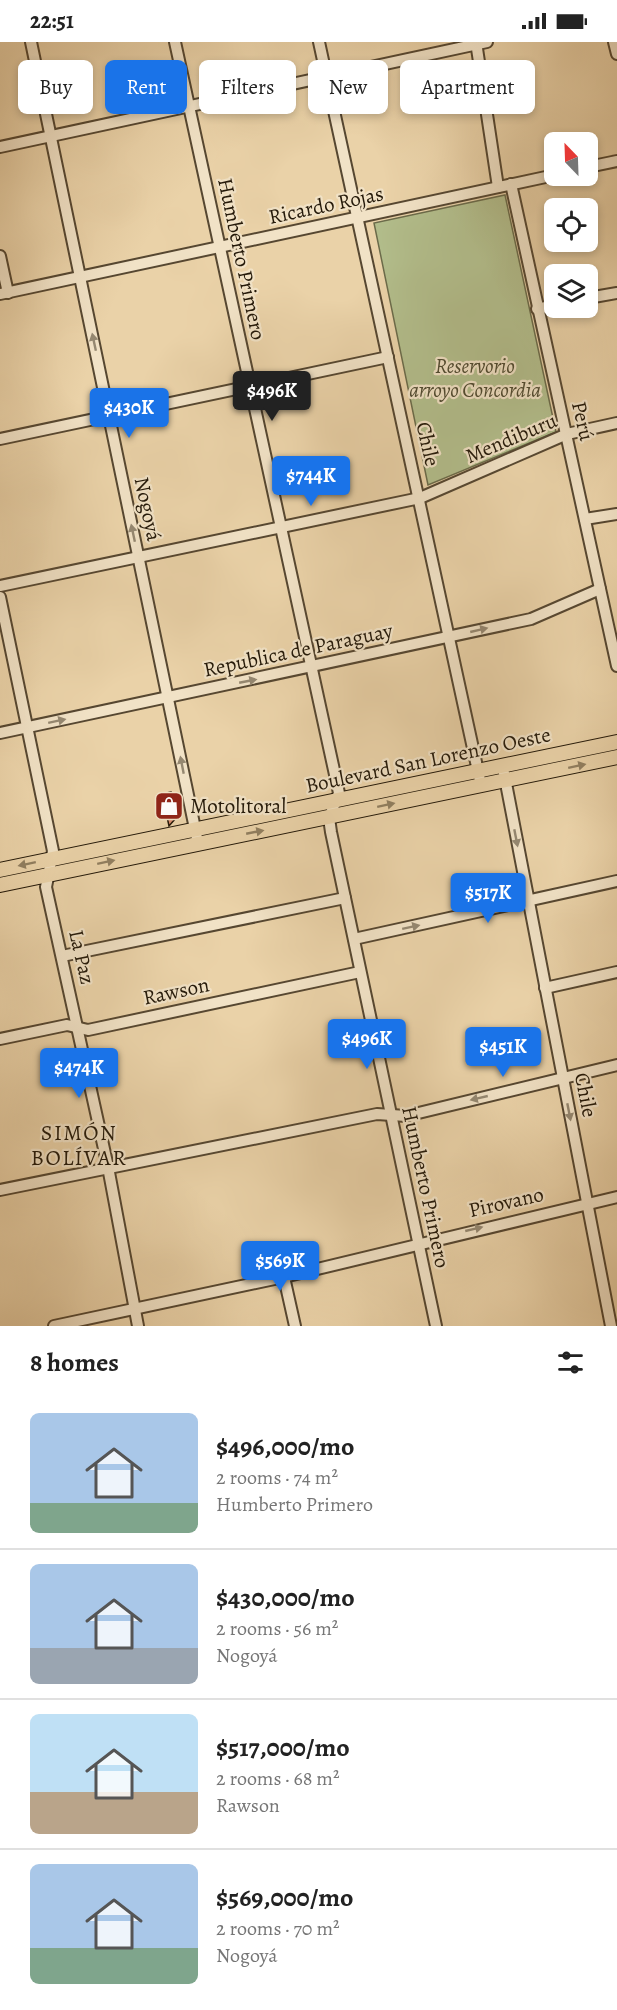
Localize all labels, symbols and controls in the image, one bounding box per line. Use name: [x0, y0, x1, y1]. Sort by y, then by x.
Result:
text: 22:51: [30, 6, 74, 36]
chip: Buy: [18, 60, 93, 114]
chip: Rent: [105, 60, 187, 114]
chip: Filters: [199, 60, 296, 114]
chip: New: [308, 60, 388, 114]
chip: Apartment: [400, 60, 535, 114]
north arrow: [544, 132, 598, 186]
map controls: [544, 132, 598, 318]
street label: Humberto Primero: [211, 175, 273, 343]
street label: Ricardo Rojas: [266, 179, 386, 231]
button: locate: [544, 198, 598, 252]
button: layers: [544, 264, 598, 318]
one-way arrow: [88, 333, 98, 351]
park label: Reservorio arroyo Concordia: [409, 352, 541, 404]
pin: $496K: [230, 371, 314, 422]
text: $496K: [247, 377, 297, 404]
pin: $430K: [87, 388, 171, 439]
text: $430K: [104, 394, 154, 421]
street label: Perú: [565, 399, 601, 444]
street label: Mendiburu: [461, 406, 562, 470]
street label: Chile: [409, 419, 447, 469]
pin: $744K: [269, 456, 353, 507]
text: $744K: [286, 462, 336, 489]
street label: Nogoyá: [128, 474, 168, 544]
one-way arrow: [128, 524, 138, 542]
street label: Republica de Paraguay: [201, 616, 396, 684]
one-way arrow: [470, 625, 489, 634]
one-way arrow: [239, 676, 258, 685]
one-way arrow: [48, 716, 67, 725]
street label: Boulevard San Lorenzo Oeste: [303, 720, 553, 800]
one-way arrow: [177, 755, 186, 774]
one-way arrow: [568, 760, 587, 770]
shop icon: Motolitoral: [153, 790, 185, 822]
place label: Motolitoral: [190, 792, 286, 820]
one-way arrow: [377, 800, 396, 810]
one-way arrow: [246, 827, 265, 836]
one-way arrow: [512, 829, 521, 848]
one-way arrow: [97, 857, 116, 866]
one-way arrow: [17, 860, 36, 870]
pin: $517K: [446, 873, 530, 924]
text: $517K: [465, 879, 511, 906]
one-way arrow: [402, 921, 420, 931]
street label: La Paz: [62, 927, 102, 987]
street label: Rawson: [140, 970, 212, 1012]
pin: $496K: [325, 1019, 409, 1070]
text: $496K: [342, 1025, 392, 1052]
pin: $451K: [461, 1027, 545, 1078]
text: $451K: [479, 1033, 527, 1060]
pin: $474K: [37, 1048, 121, 1099]
text: $474K: [54, 1054, 104, 1081]
street label: Chile: [568, 1070, 604, 1120]
one-way arrow: [469, 1094, 488, 1104]
street label: Humberto Primero: [395, 1103, 457, 1271]
one-way arrow: [565, 1103, 574, 1122]
district label: SIMÓN BOLÍVAR: [31, 1118, 127, 1173]
street label: Pirovano: [466, 1180, 546, 1224]
one-way arrow: [465, 1224, 484, 1234]
pin: $569K: [238, 1241, 322, 1292]
text: $569K: [255, 1247, 305, 1274]
text: 8 homes: [30, 1345, 119, 1380]
icon: filters: [554, 1346, 587, 1379]
text: $496,000/mo: [216, 1429, 355, 1464]
icon: home: [78, 1437, 150, 1509]
text: 2 rooms · 74 m²: [216, 1464, 338, 1491]
text: Humberto Primero: [216, 1491, 373, 1518]
text: $430,000/mo: [216, 1580, 355, 1615]
icon: home: [78, 1588, 150, 1660]
text: 2 rooms · 56 m²: [216, 1615, 338, 1642]
text: Nogoyá: [216, 1642, 278, 1669]
text: $517,000/mo: [216, 1730, 350, 1765]
icon: home: [78, 1738, 150, 1810]
text: 2 rooms · 68 m²: [216, 1765, 340, 1792]
text: Rawson: [216, 1792, 280, 1819]
text: $569,000/mo: [216, 1880, 353, 1915]
icon: home: [78, 1888, 150, 1960]
text: 2 rooms · 70 m²: [216, 1915, 340, 1942]
text: Nogoyá: [216, 1942, 278, 1969]

